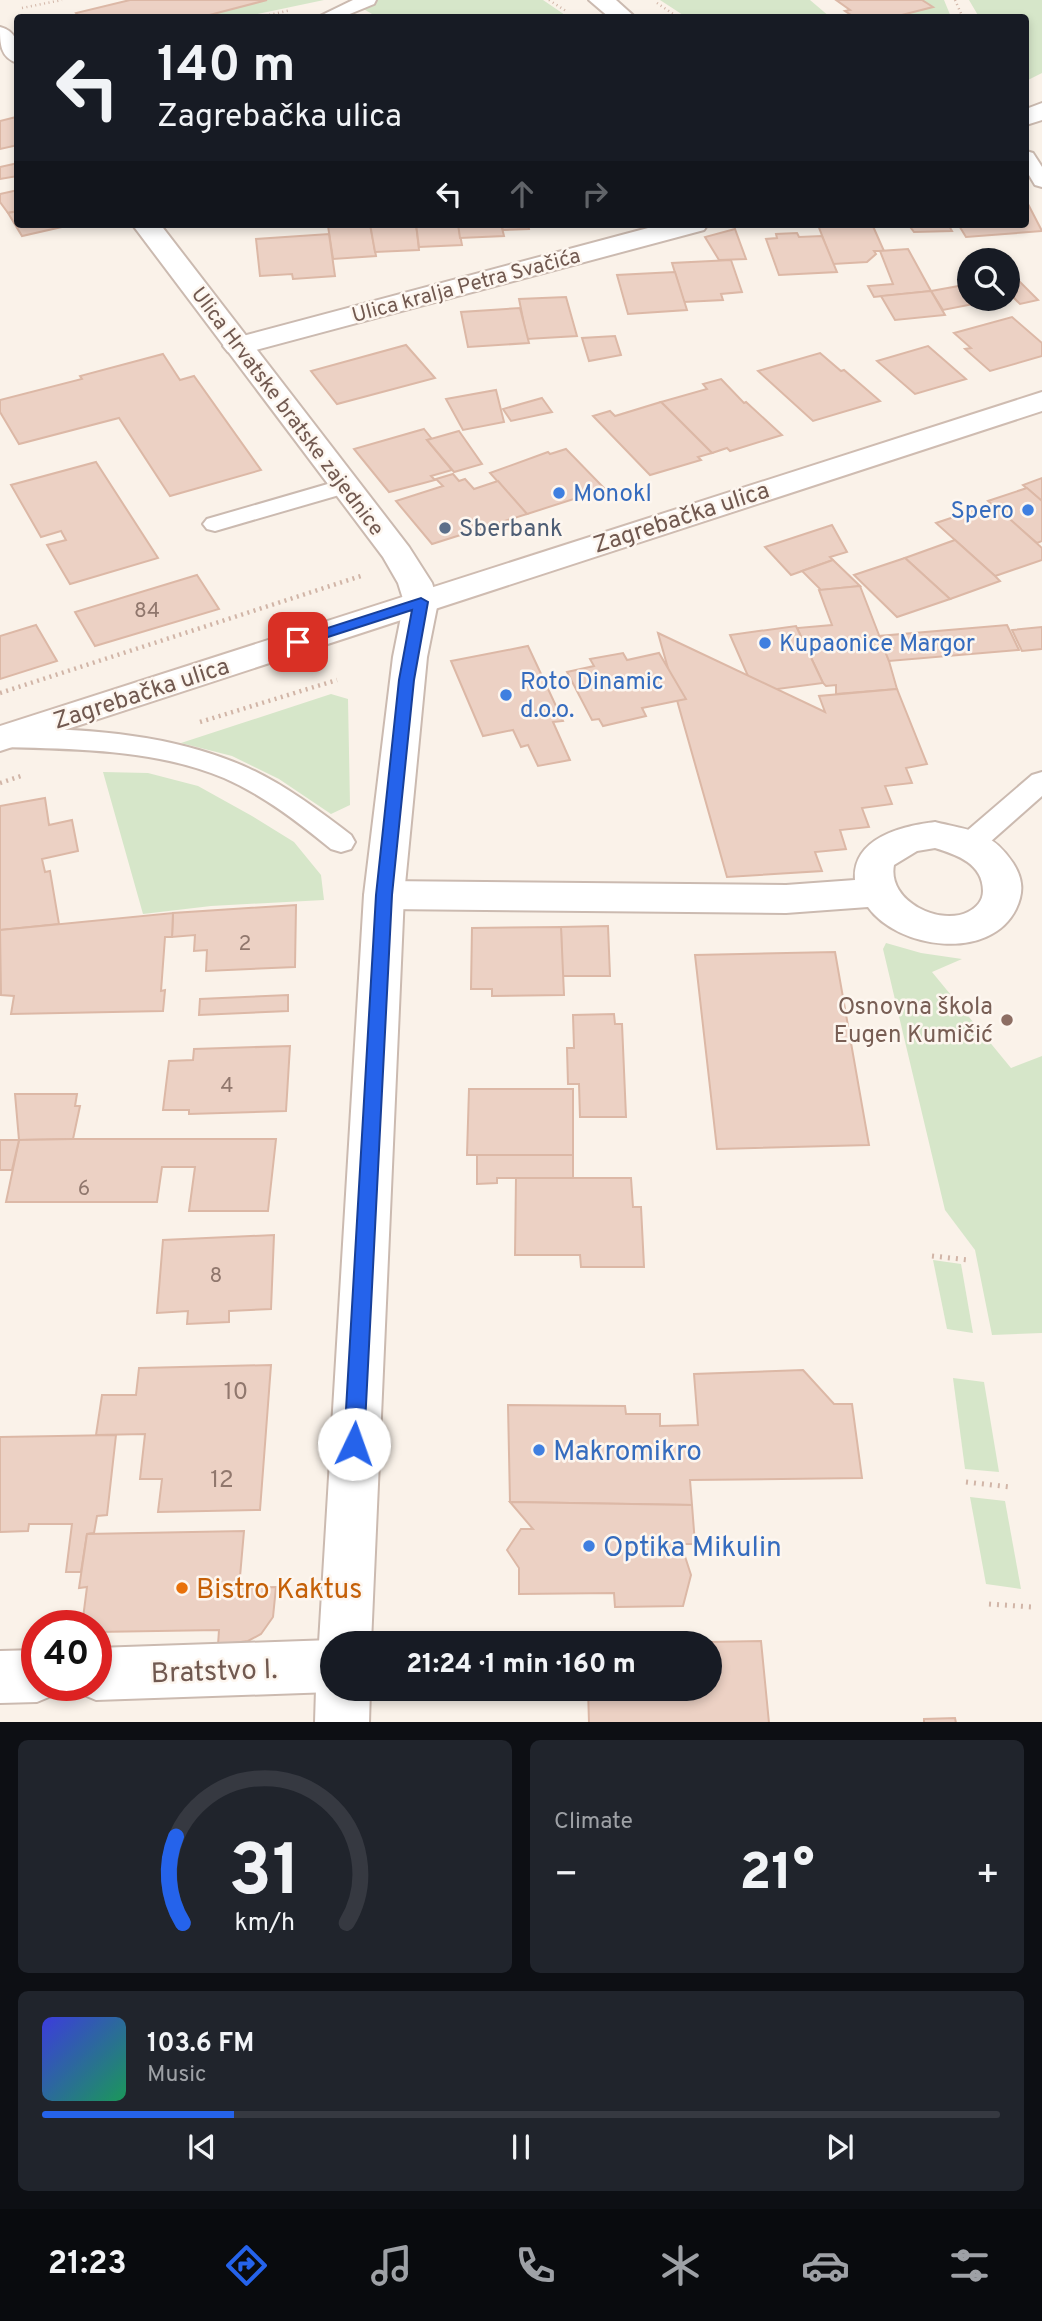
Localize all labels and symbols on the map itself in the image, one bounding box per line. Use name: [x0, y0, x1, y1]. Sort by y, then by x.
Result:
street label: Ulica kralja Petra Svačića: [349, 243, 584, 330]
street label: Ulica Hrvatske bratske zajednice: [184, 282, 389, 542]
street label: Zagrebačka ulica: [590, 476, 774, 562]
place label: Monokl: [573, 480, 652, 510]
marker: Monokl: [551, 485, 567, 501]
place label: Spero: [950, 497, 1014, 527]
marker: Spero: [1020, 502, 1036, 518]
place label: Sberbank: [459, 515, 563, 545]
marker: Sberbank: [437, 520, 453, 536]
house number: 84: [134, 598, 160, 625]
pin: [268, 612, 328, 672]
place label: Kupaonice Margor: [779, 630, 975, 660]
marker: Kupaonice Margor: [757, 635, 773, 651]
street label: Zagrebačka ulica: [50, 652, 234, 738]
place label: Roto Dinamic d.o.o.: [520, 668, 664, 726]
marker: Roto Dinamic d.o.o.: [498, 687, 514, 703]
house number: 2: [239, 931, 251, 958]
place label: Osnovna škola Eugen Kumičić: [834, 993, 993, 1051]
marker: Osnovna škola Eugen Kumičić: [999, 1012, 1015, 1028]
house number: 4: [220, 1073, 234, 1100]
house number: 6: [78, 1176, 90, 1203]
house number: 8: [210, 1263, 222, 1290]
house number: 10: [224, 1378, 248, 1408]
position arrow: [317, 1407, 391, 1481]
place label: Makromikro: [553, 1435, 702, 1471]
marker: Makromikro: [531, 1442, 547, 1458]
house number: 12: [210, 1466, 234, 1496]
place label: Optika Mikulin: [603, 1531, 782, 1567]
marker: Optika Mikulin: [581, 1538, 597, 1554]
place label: Bistro Kaktus: [196, 1573, 362, 1609]
marker: Bistro Kaktus: [174, 1580, 190, 1596]
speed limit sign: 40: [21, 1610, 112, 1701]
street label: Bratstvo I.: [150, 1653, 278, 1693]

